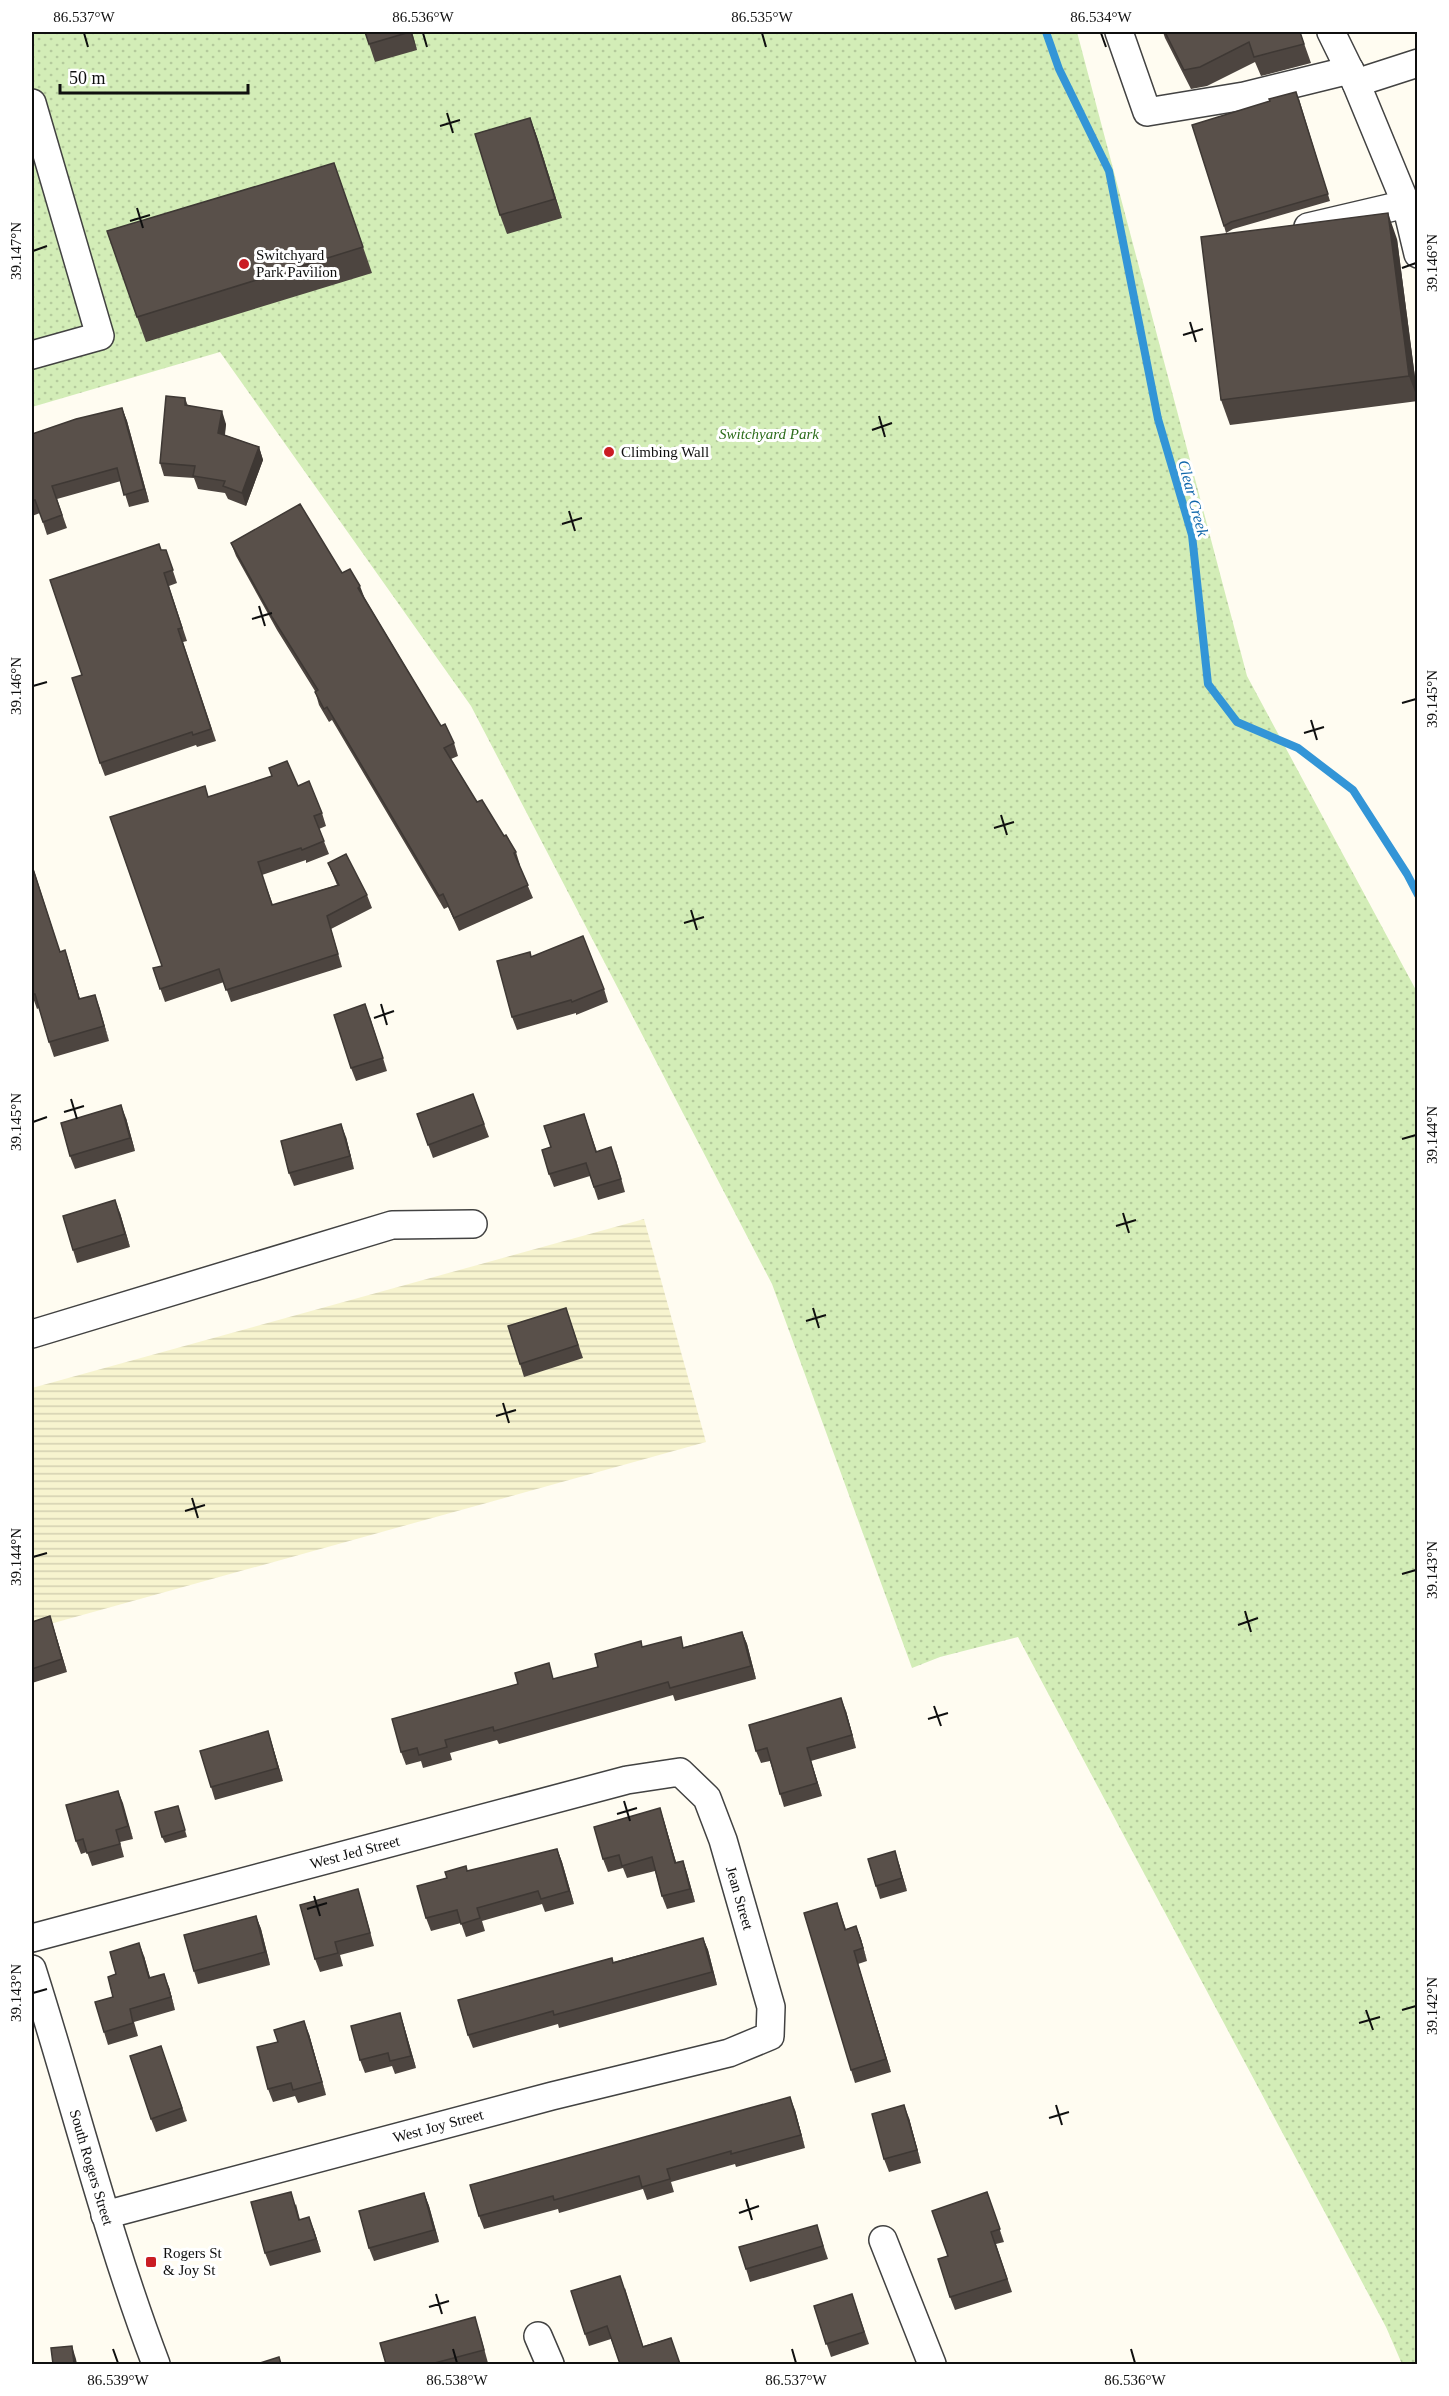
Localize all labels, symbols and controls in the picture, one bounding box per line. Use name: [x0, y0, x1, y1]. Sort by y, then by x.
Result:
text: 86.537°W: [53, 9, 116, 25]
text: 86.536°W: [392, 9, 455, 25]
text: 86.535°W: [731, 9, 794, 25]
text: 86.534°W: [1070, 9, 1133, 25]
scale bar: [60, 57, 248, 95]
text: 50 m: [69, 68, 106, 88]
text: 39.147°N: [8, 222, 24, 280]
text: 39.146°N: [1424, 234, 1440, 292]
place label: Switchyard Park Pavilion: [256, 247, 338, 280]
marker: Switchyard Park Pavilion: [237, 257, 251, 271]
park label: Switchyard Park: [719, 426, 819, 442]
place label: Climbing Wall: [621, 444, 709, 460]
marker: Climbing Wall: [602, 445, 616, 459]
water label: Clear Creek: [1175, 458, 1212, 539]
text: 39.146°N: [8, 657, 24, 715]
text: 39.145°N: [1424, 670, 1440, 728]
text: 39.145°N: [8, 1093, 24, 1151]
text: 39.144°N: [1424, 1106, 1440, 1164]
text: 39.144°N: [8, 1528, 24, 1586]
text: 39.143°N: [1424, 1541, 1440, 1599]
street label: West Jed Street: [308, 1833, 402, 1872]
street label: Jean Street: [723, 1864, 757, 1932]
text: 39.143°N: [8, 1964, 24, 2022]
text: 39.142°N: [1424, 1977, 1440, 2035]
street label: West Joy Street: [391, 2106, 486, 2146]
street label: South Rogers Street: [67, 2107, 117, 2228]
place label: Rogers St & Joy St: [163, 2245, 223, 2278]
marker: Rogers St & Joy St: [144, 2255, 158, 2269]
text: 86.539°W: [87, 2372, 150, 2388]
text: 86.538°W: [426, 2372, 489, 2388]
text: 86.537°W: [765, 2372, 828, 2388]
text: 86.536°W: [1104, 2372, 1167, 2388]

